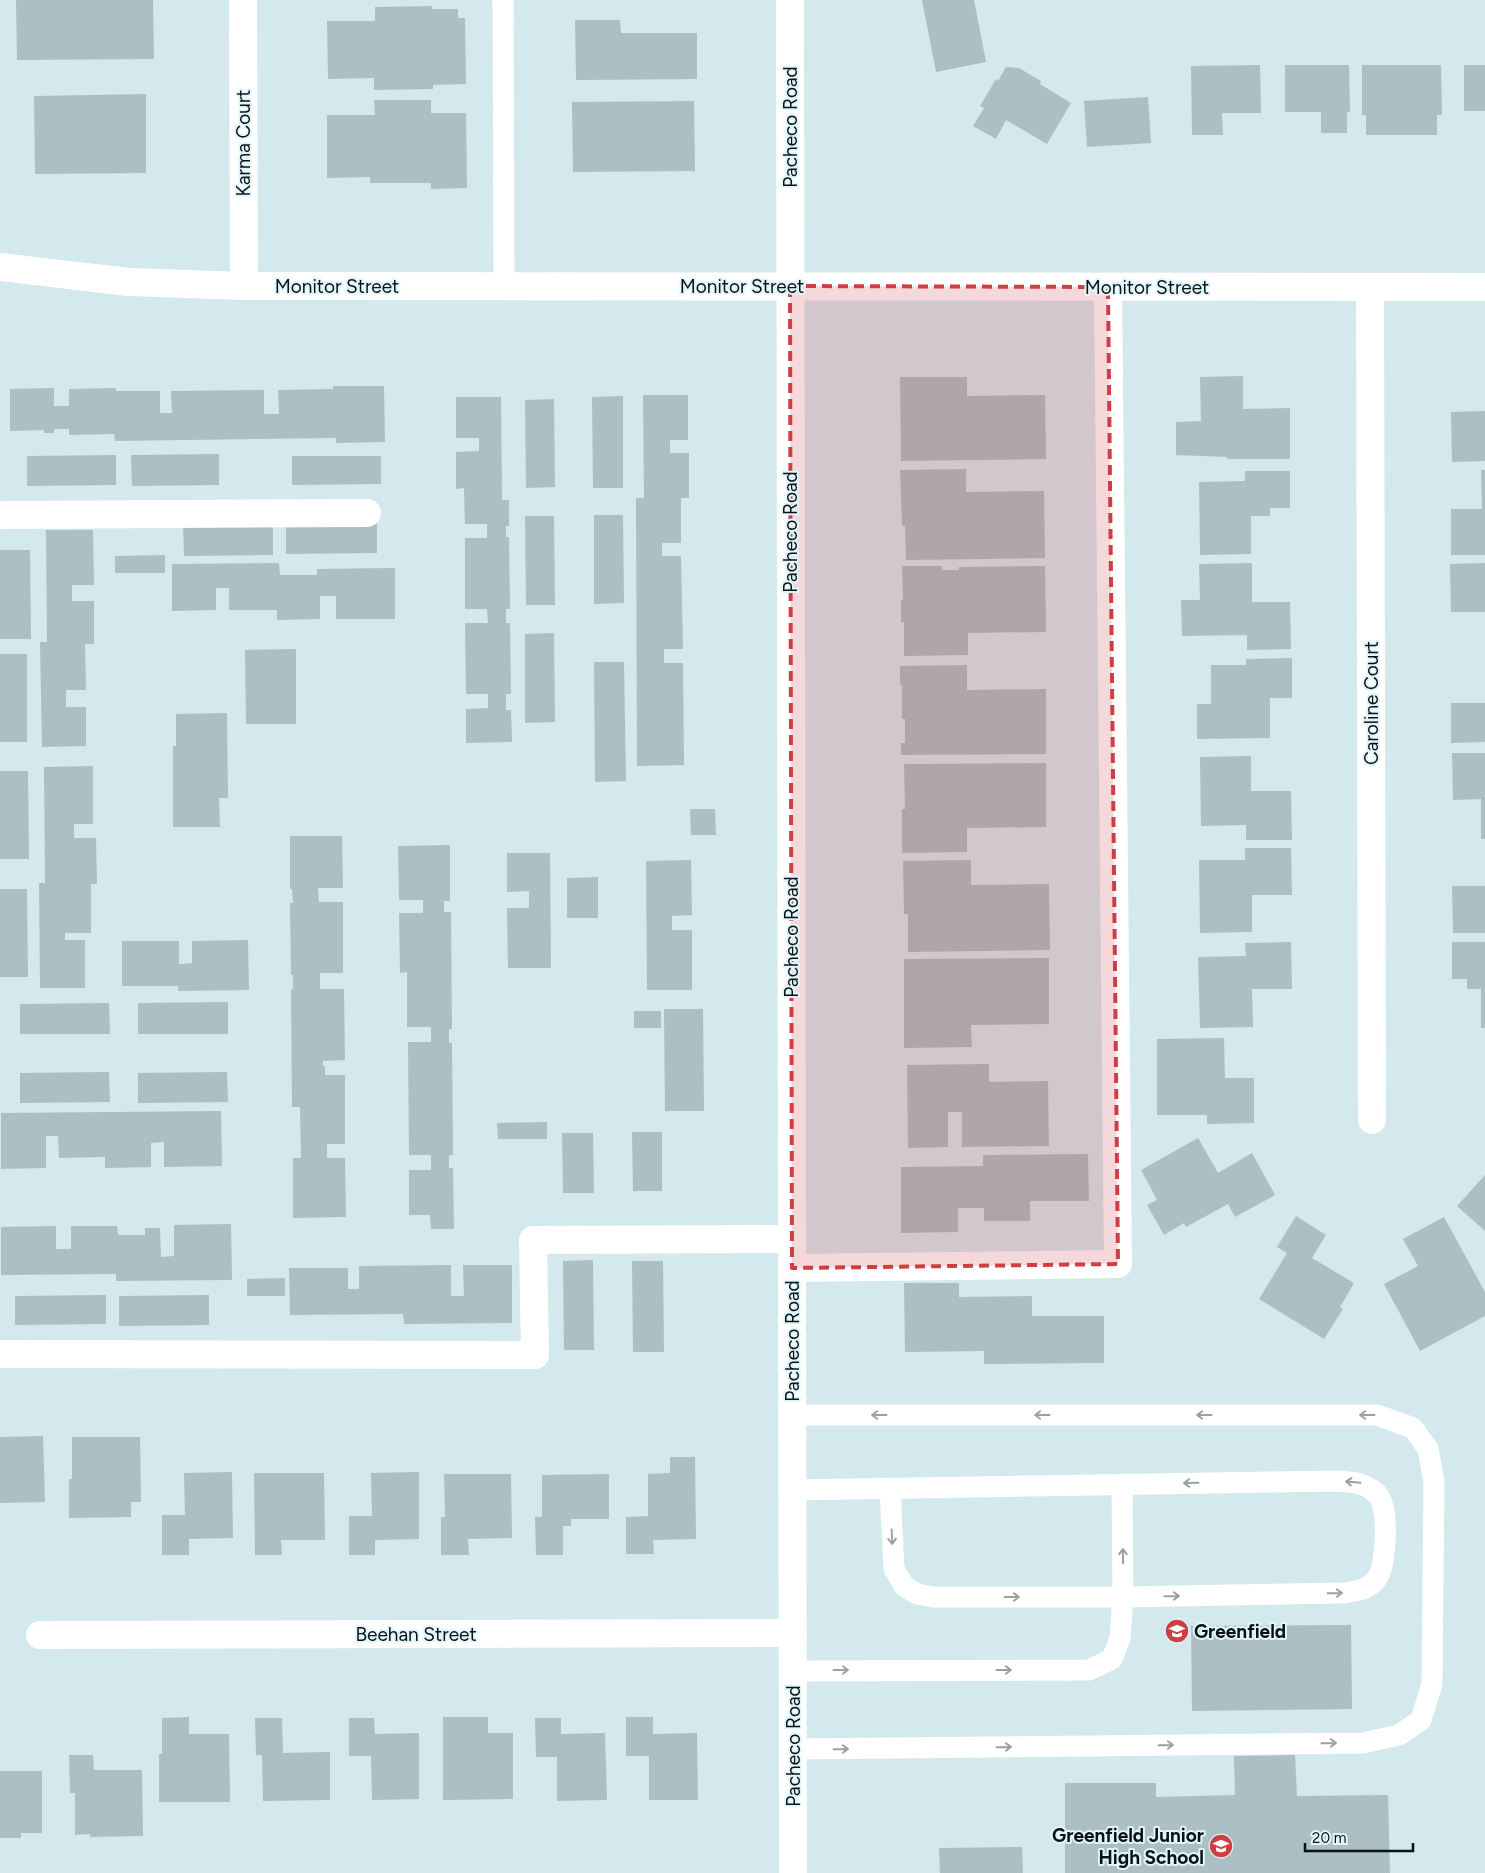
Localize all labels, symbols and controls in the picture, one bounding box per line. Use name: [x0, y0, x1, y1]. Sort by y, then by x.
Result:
street label: Pacheco Road: [779, 66, 802, 188]
street label: Karma Court: [232, 89, 255, 197]
street label: Monitor Street: [275, 275, 399, 298]
street label: Monitor Street: [680, 275, 804, 298]
street label: Monitor Street: [1085, 276, 1209, 299]
street label: Pacheco Road: [779, 471, 802, 593]
street label: Caroline Court: [1360, 641, 1383, 765]
street label: Pacheco Road: [780, 876, 803, 998]
street label: Pacheco Road: [781, 1280, 804, 1402]
one-way arrow: [872, 1410, 888, 1420]
one-way arrow: [1034, 1410, 1050, 1420]
one-way arrow: [1197, 1410, 1213, 1420]
one-way arrow: [1359, 1410, 1376, 1420]
one-way arrow: [1345, 1478, 1361, 1487]
one-way arrow: [1183, 1479, 1199, 1488]
one-way arrow: [888, 1528, 897, 1544]
one-way arrow: [1118, 1548, 1128, 1564]
one-way arrow: [1326, 1588, 1342, 1598]
one-way arrow: [1164, 1591, 1180, 1601]
one-way arrow: [1003, 1592, 1019, 1602]
school or university icon: Greenfield: [1164, 1618, 1190, 1644]
place label: Greenfield: [1194, 1620, 1286, 1643]
street label: Beehan Street: [355, 1623, 477, 1646]
one-way arrow: [833, 1665, 849, 1675]
one-way arrow: [996, 1665, 1012, 1675]
street label: Pacheco Road: [782, 1685, 805, 1807]
one-way arrow: [1320, 1738, 1336, 1748]
one-way arrow: [1158, 1740, 1174, 1750]
one-way arrow: [996, 1742, 1012, 1752]
one-way arrow: [833, 1744, 849, 1754]
scale bar: [1305, 1820, 1412, 1852]
place label: Greenfield Junior High School: [1052, 1824, 1204, 1869]
text: 20 m: [1312, 1829, 1346, 1847]
school or university icon: Greenfield Junior High School: [1208, 1833, 1234, 1859]

